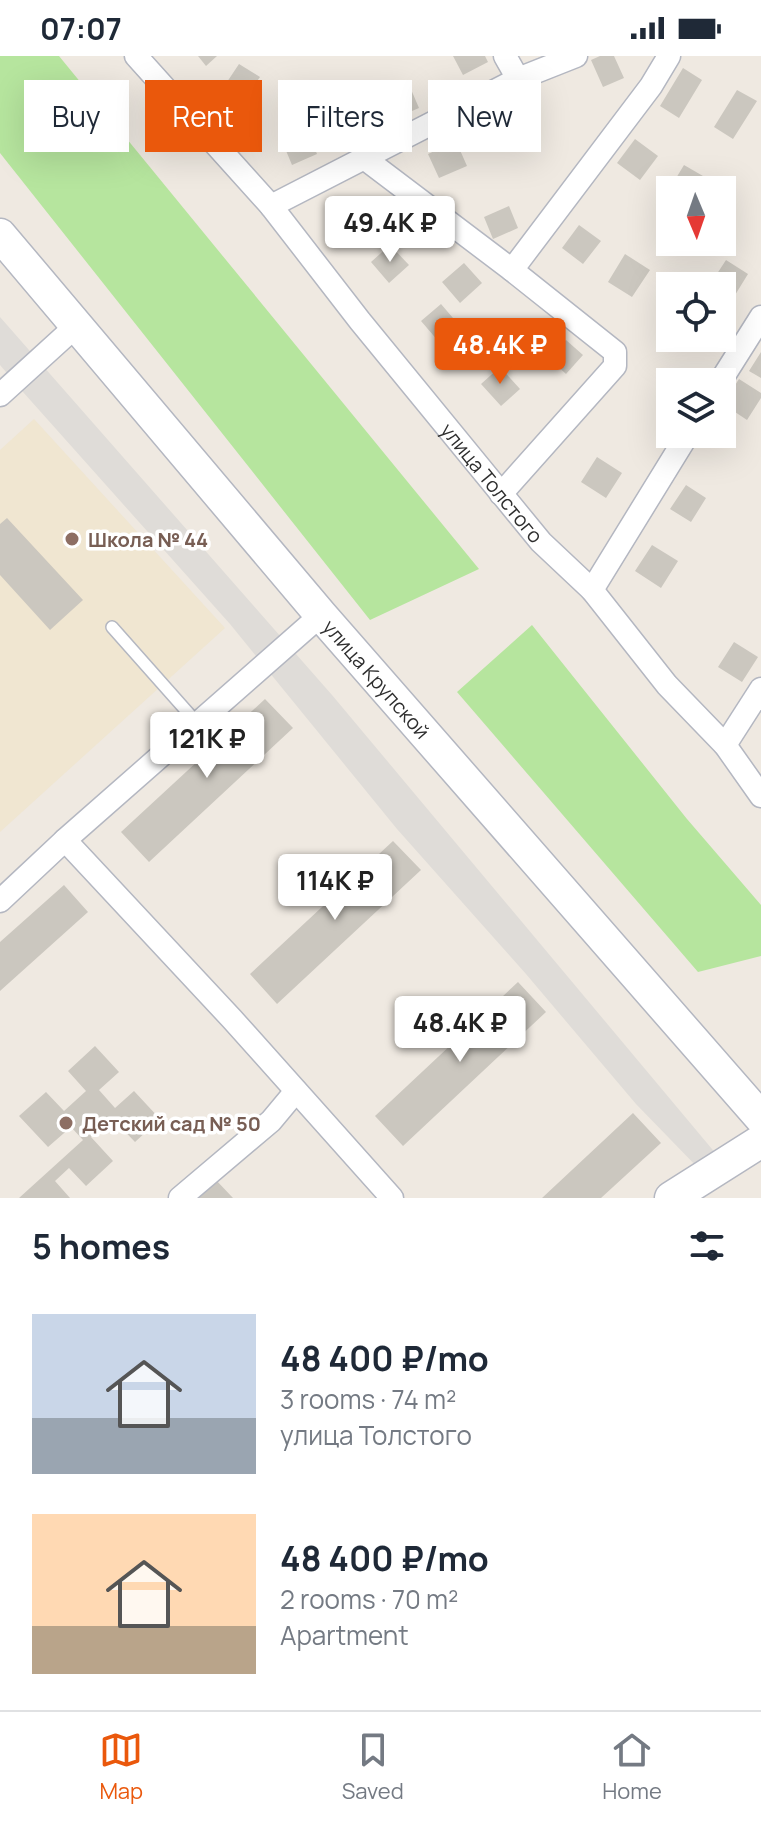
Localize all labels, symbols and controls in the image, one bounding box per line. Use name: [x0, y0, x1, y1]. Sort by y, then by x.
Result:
text: 07:07: [40, 8, 122, 49]
chip: Buy: [24, 80, 129, 152]
chip: Rent: [145, 80, 262, 152]
chip: Filters: [278, 80, 412, 152]
chip: New: [428, 80, 541, 152]
north arrow: [656, 176, 736, 256]
map controls: [656, 176, 736, 448]
pin: 49.4K ₽: [316, 196, 464, 264]
text: 49.4K ₽: [343, 204, 437, 240]
button: locate: [656, 272, 736, 352]
pin: 48.4K ₽: [426, 318, 574, 386]
text: 48.4K ₽: [453, 326, 547, 362]
button: layers: [656, 368, 736, 448]
street label: улица Толстого: [435, 417, 550, 548]
place label: Школа № 44: [88, 526, 208, 553]
marker: Школа № 44: [63, 530, 81, 548]
street label: улица Крупской: [317, 613, 436, 744]
pin: 121K ₽: [142, 712, 272, 780]
text: 121K ₽: [168, 720, 246, 756]
pin: 114K ₽: [270, 854, 400, 922]
text: 114K ₽: [296, 862, 374, 898]
pin: 48.4K ₽: [386, 996, 534, 1064]
text: 48.4K ₽: [413, 1004, 507, 1040]
place label: Детский сад № 50: [82, 1110, 261, 1137]
marker: Детский сад № 50: [57, 1114, 75, 1132]
text: 5 homes: [32, 1223, 170, 1269]
icon: filters: [685, 1224, 729, 1268]
text: 48 400 ₽/mo: [280, 1335, 489, 1381]
icon: home: [96, 1346, 192, 1442]
text: 3 rooms · 74 m²: [280, 1381, 456, 1417]
text: улица Толстого: [280, 1417, 472, 1453]
text: 48 400 ₽/mo: [280, 1535, 489, 1581]
icon: home: [96, 1546, 192, 1642]
text: 2 rooms · 70 m²: [280, 1581, 458, 1617]
text: Apartment: [280, 1617, 409, 1653]
tab: Map: [99, 1728, 143, 1806]
tab: Saved: [342, 1728, 404, 1806]
tab: Home: [602, 1728, 662, 1806]

